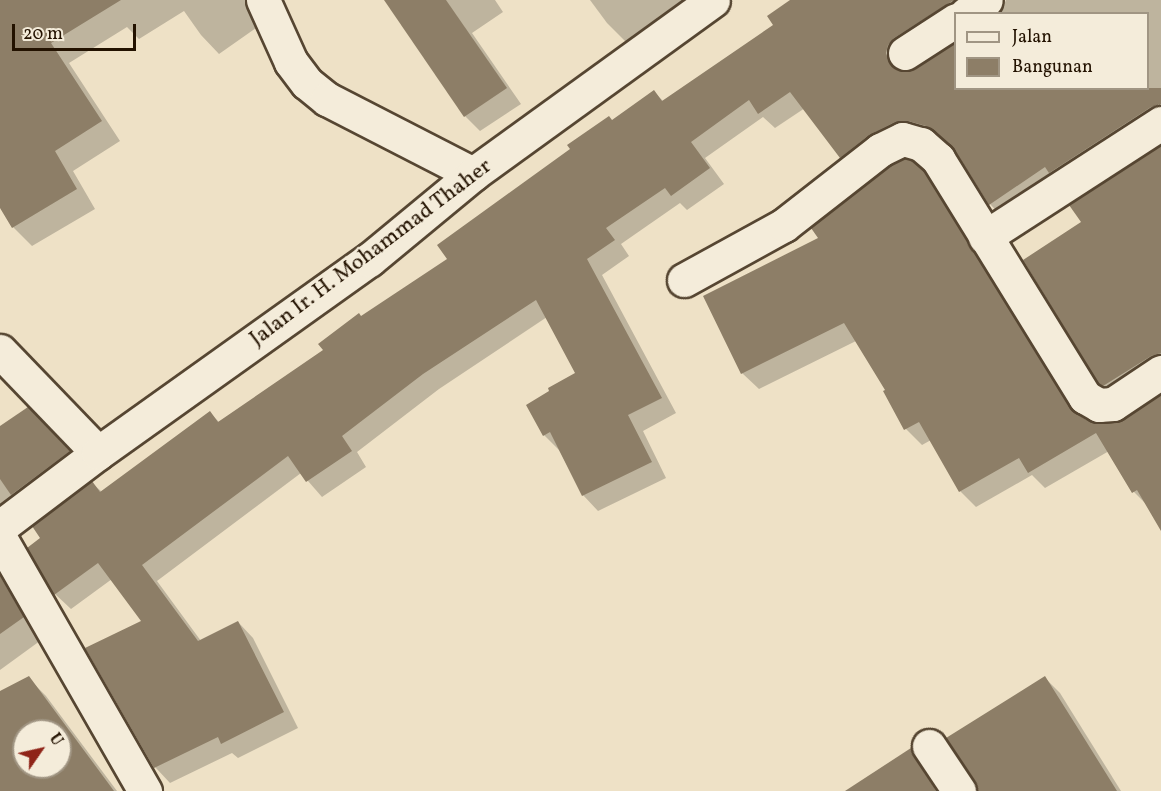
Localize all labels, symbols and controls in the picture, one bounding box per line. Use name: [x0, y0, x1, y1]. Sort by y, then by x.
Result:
scale bar: [15, 12, 140, 50]
legend: [954, 12, 1149, 90]
text: 20 m: [23, 22, 63, 47]
text: Jalan: [1012, 25, 1052, 50]
text: Bangunan: [1012, 55, 1093, 80]
street label: Jalan Ir. H. Mohammad Thaher: [245, 153, 497, 353]
north arrow: [12, 719, 72, 779]
text: U: [43, 729, 67, 751]

